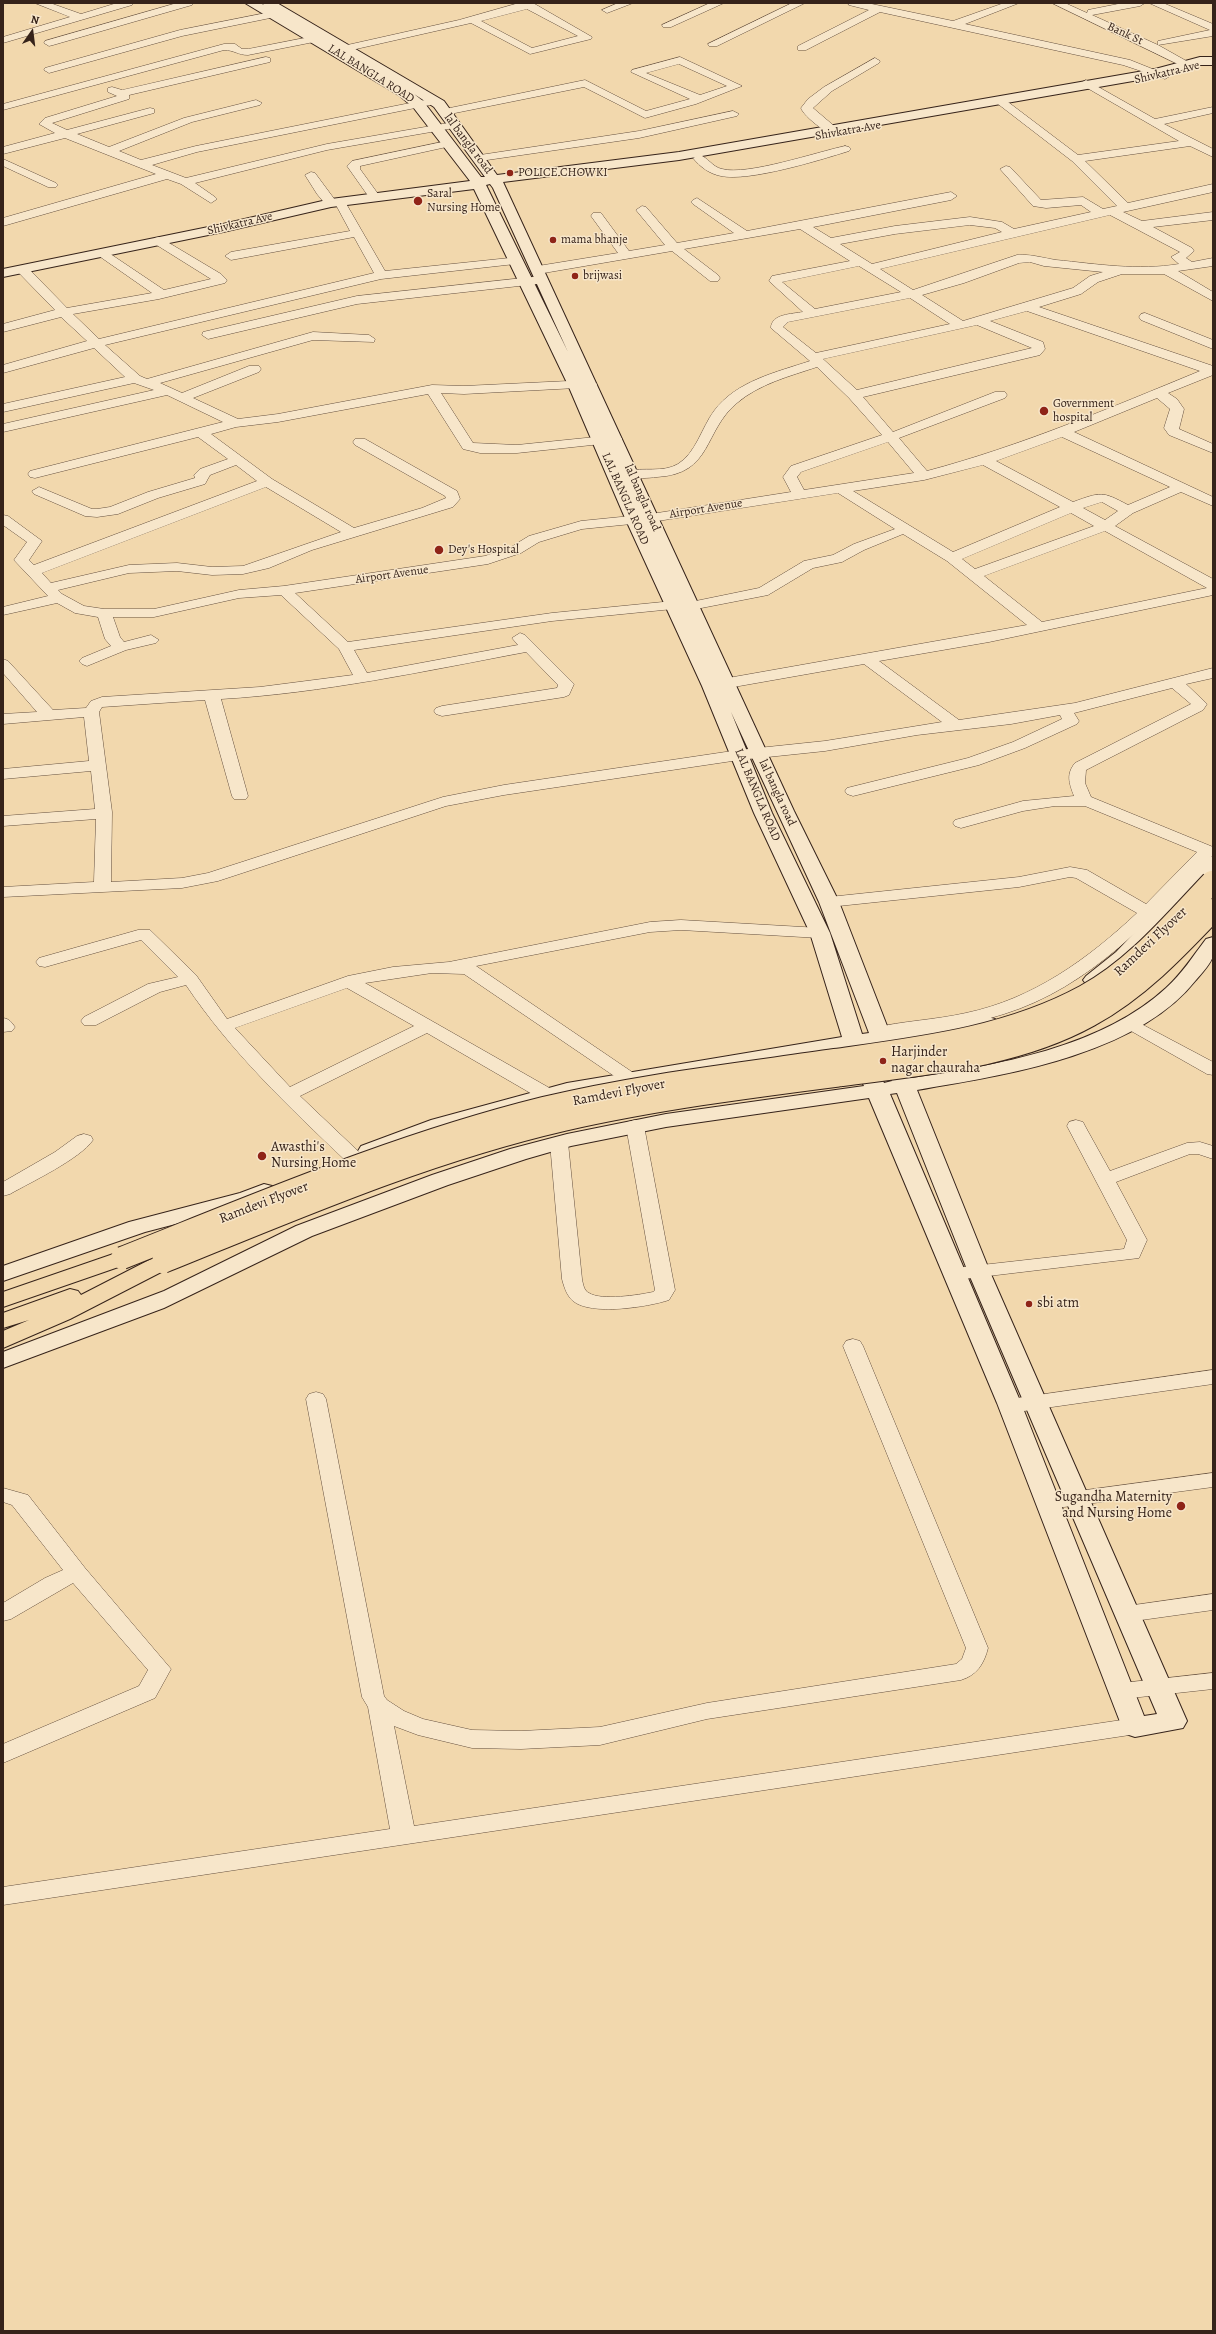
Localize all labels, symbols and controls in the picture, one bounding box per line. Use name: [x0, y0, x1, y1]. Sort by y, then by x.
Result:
north arrow: [12, 12, 52, 52]
text: N: [29, 12, 41, 28]
street label: Bank St: [1105, 19, 1145, 49]
street label: LAL BANGLA ROAD: [325, 42, 417, 106]
street label: Shivkatra Ave: [1133, 59, 1201, 87]
street label: lal bangla road: [441, 111, 495, 177]
street label: Shivkatra Ave: [814, 118, 882, 144]
place label: POLICE CHOWKI: [518, 166, 608, 180]
marker: POLICE CHOWKI: [505, 168, 515, 178]
place label: Saral Nursing Home: [427, 187, 500, 215]
marker: Saral Nursing Home: [412, 195, 424, 207]
street label: Shivkatra Ave: [206, 210, 274, 238]
place label: mama bhanje: [561, 233, 628, 247]
marker: mama bhanje: [548, 235, 558, 245]
place label: brijwasi: [583, 269, 622, 283]
marker: brijwasi: [570, 271, 580, 281]
place label: Government hospital: [1053, 397, 1114, 425]
marker: Government hospital: [1038, 405, 1050, 417]
street label: LAL BANGLA ROAD: [598, 451, 652, 547]
street label: lal bangla road: [621, 462, 663, 534]
street label: Airport Avenue: [668, 496, 744, 522]
place label: Dey's Hospital: [448, 543, 519, 557]
marker: Dey's Hospital: [433, 544, 445, 556]
street label: Airport Avenue: [354, 563, 430, 587]
street label: LAL BANGLA ROAD: [731, 747, 783, 843]
street label: lal bangla road: [755, 758, 799, 828]
street label: Ramdevi Flyover: [1111, 904, 1191, 980]
place label: Harjinder nagar chauraha: [891, 1045, 980, 1078]
marker: Harjinder nagar chauraha: [878, 1056, 888, 1066]
street label: Ramdevi Flyover: [571, 1076, 667, 1110]
place label: Awasthi's Nursing Home: [271, 1140, 356, 1172]
marker: Awasthi's Nursing Home: [256, 1150, 268, 1162]
street label: Ramdevi Flyover: [217, 1178, 311, 1228]
place label: sbi atm: [1037, 1296, 1079, 1312]
marker: sbi atm: [1024, 1299, 1034, 1309]
place label: Sugandha Maternity and Nursing Home: [1055, 1490, 1172, 1522]
marker: Sugandha Maternity and Nursing Home: [1175, 1500, 1187, 1512]

